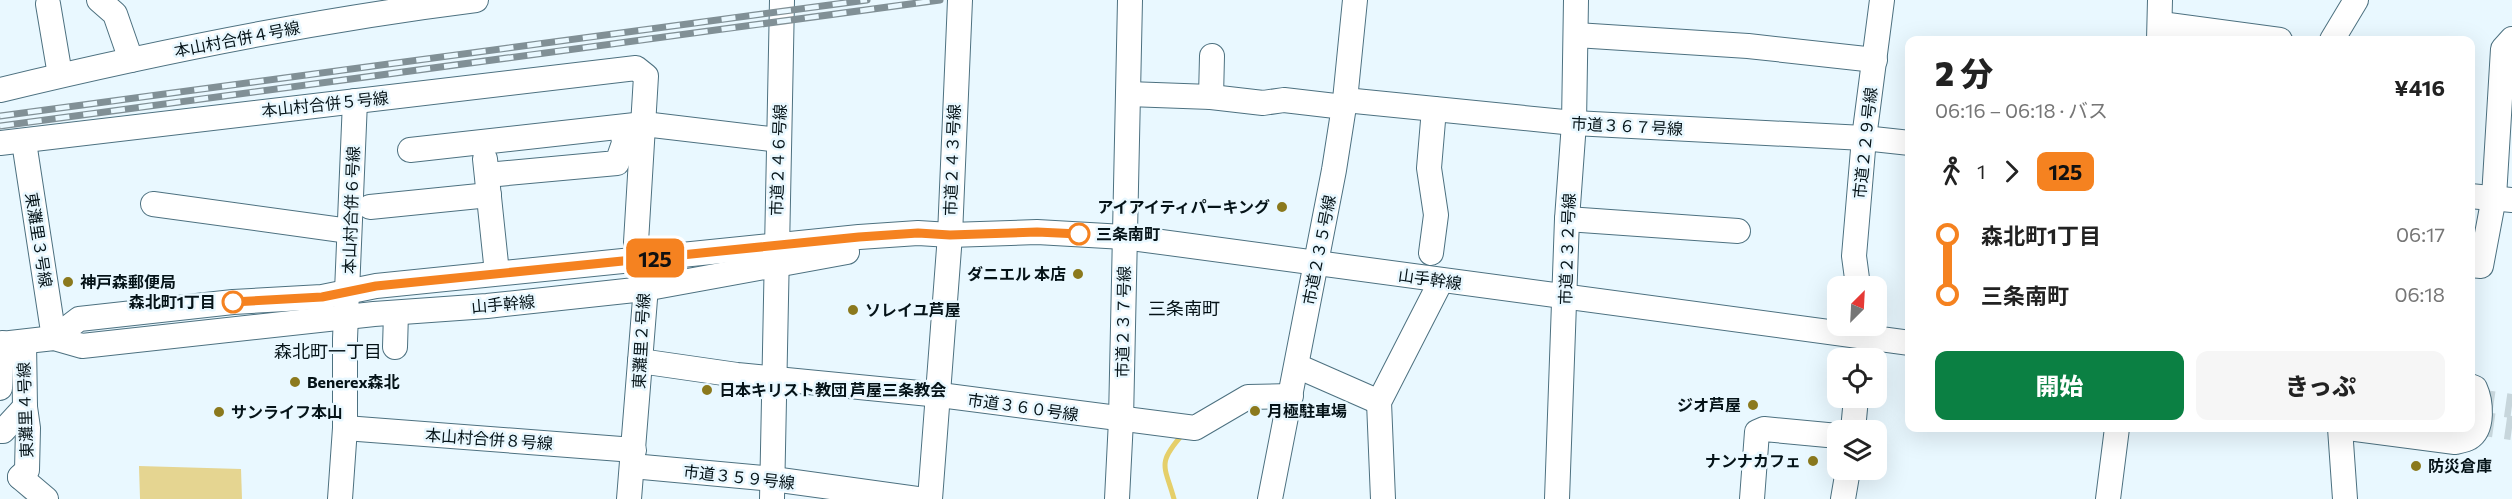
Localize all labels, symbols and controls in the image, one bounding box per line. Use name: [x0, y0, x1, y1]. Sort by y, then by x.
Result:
street label: 本山村合併４号線: [172, 17, 302, 60]
text: 2 分: [1935, 52, 1993, 93]
text: ¥416: [2394, 74, 2445, 101]
street label: 市道２２９号線: [1849, 86, 1880, 200]
street label: 本山村合併５号線: [260, 87, 390, 120]
text: 06:16 – 06:18 · バス: [1935, 98, 2108, 122]
street label: 市道２４６号線: [766, 104, 789, 216]
street label: 市道２４３号線: [940, 104, 963, 216]
street label: 市道３６７号線: [1571, 113, 1683, 138]
street label: 本山村合併６号線: [339, 146, 362, 274]
icon: walk: [1935, 155, 1968, 188]
icon: forward: [1995, 155, 2028, 188]
text: 1: [1977, 159, 1986, 183]
text: 125: [2049, 159, 2082, 184]
street label: 東灘里３号線: [23, 191, 56, 289]
street label: 市道２３５号線: [1298, 193, 1339, 307]
street label: 市道２３２号線: [1555, 193, 1578, 305]
place label: アイアイティパーキング: [1097, 197, 1270, 216]
marker: アイアイティパーキング: [1275, 200, 1289, 214]
text: 森北町1丁目: [1981, 222, 2101, 249]
text: 06:17: [2396, 222, 2445, 246]
marker: 三条南町: [1068, 223, 1090, 245]
place label: 三条南町: [1096, 224, 1160, 243]
line badge: 125: [620, 238, 690, 278]
text: 125: [638, 246, 672, 271]
place label: ダニエル 本店: [967, 264, 1066, 283]
street label: 山手幹線: [1397, 265, 1463, 292]
street label: 市道２３７号線: [1112, 266, 1133, 378]
marker: ダニエル 本店: [1071, 267, 1085, 281]
place label: 神戸森郵便局: [80, 272, 176, 291]
marker: 神戸森郵便局: [61, 275, 75, 289]
north arrow: [1827, 276, 1887, 336]
map controls: [1827, 276, 1887, 480]
text: 三条南町: [1981, 282, 2069, 309]
text: 06:18: [2394, 282, 2445, 306]
marker: 森北町1丁目: [222, 291, 244, 313]
street label: 山手幹線: [470, 291, 536, 316]
place label: 森北町1丁目: [129, 292, 216, 311]
street label: 東灘里２号線: [629, 293, 653, 389]
district label: 三条南町: [1148, 297, 1220, 319]
place label: ソレイユ芦屋: [865, 300, 961, 319]
marker: ソレイユ芦屋: [846, 303, 860, 317]
district label: 森北町一丁目: [274, 340, 382, 362]
button: locate: [1827, 348, 1887, 408]
button: 開始: [1935, 351, 2184, 420]
button: きっぷ: [2196, 351, 2445, 420]
street label: 東灘里４号線: [13, 362, 36, 458]
place label: Benerex森北: [307, 372, 400, 391]
marker: Benerex森北: [288, 375, 302, 389]
place label: 日本キリスト教団 芦屋三条教会: [719, 380, 946, 399]
marker: 日本キリスト教団 芦屋三条教会: [700, 383, 714, 397]
street label: 市道３６０号線: [966, 389, 1080, 424]
place label: ジオ芦屋: [1677, 395, 1741, 414]
marker: ジオ芦屋: [1746, 398, 1760, 412]
place label: 月極駐車場: [1267, 401, 1347, 420]
place label: サンライフ本山: [231, 402, 343, 421]
marker: 月極駐車場: [1248, 404, 1262, 418]
marker: サンライフ本山: [212, 405, 226, 419]
button: layers: [1827, 420, 1887, 480]
street label: 本山村合併８号線: [425, 425, 554, 452]
place label: ナンナカフェ: [1705, 451, 1801, 470]
marker: ナンナカフェ: [1806, 454, 1820, 468]
place label: 防災倉庫: [2428, 456, 2492, 475]
marker: 防災倉庫: [2409, 459, 2423, 473]
street label: 市道３５９号線: [682, 461, 796, 492]

